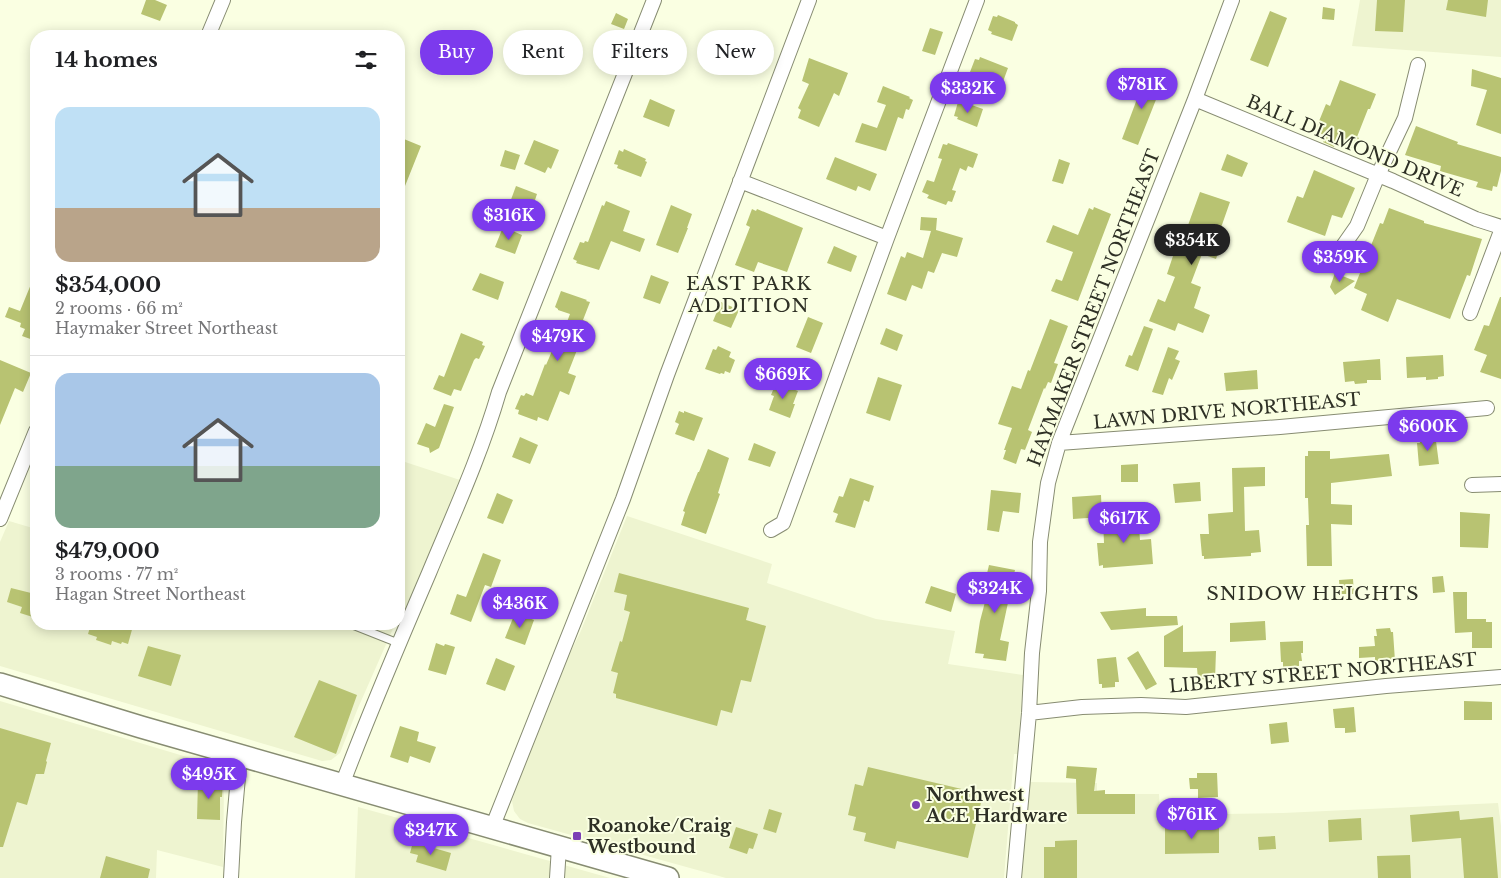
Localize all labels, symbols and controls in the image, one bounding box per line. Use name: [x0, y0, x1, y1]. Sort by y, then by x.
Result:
chip: Buy: [420, 30, 493, 75]
chip: Rent: [503, 30, 583, 75]
chip: Filters: [593, 30, 687, 75]
chip: New: [697, 30, 774, 75]
icon: filters: [352, 46, 380, 74]
text: 14 homes: [55, 47, 158, 73]
pin: $781K: [1107, 68, 1177, 110]
pin: $332K: [933, 72, 1003, 114]
text: $781K: [1118, 74, 1166, 94]
text: $332K: [941, 78, 995, 98]
street label: BALL DIAMOND DRIVE: [1243, 90, 1467, 202]
icon: home: [173, 140, 263, 230]
street label: HAYMAKER STREET NORTHEAST: [1023, 146, 1165, 470]
pin: $316K: [474, 198, 544, 241]
text: $316K: [483, 205, 535, 225]
pin: $354K: [1157, 224, 1227, 266]
text: $354K: [1165, 230, 1219, 250]
pin: $359K: [1305, 240, 1375, 283]
text: $359K: [1313, 247, 1367, 267]
text: $354,000: [55, 272, 161, 298]
district label: EAST PARK ADDITION: [686, 272, 812, 317]
text: 2 rooms · 66 m²: [55, 298, 183, 318]
text: Haymaker Street Northeast: [55, 318, 278, 338]
pin: $479K: [523, 320, 593, 362]
text: $479K: [531, 326, 585, 346]
pin: $669K: [748, 358, 818, 400]
text: $669K: [755, 364, 811, 384]
street label: LAWN DRIVE NORTHEAST: [1092, 388, 1362, 434]
icon: home: [173, 405, 263, 495]
pin: $600K: [1393, 410, 1463, 452]
text: $600K: [1399, 416, 1457, 436]
pin: $617K: [1089, 502, 1159, 544]
text: $617K: [1099, 508, 1149, 528]
text: $479,000: [55, 538, 160, 564]
text: 3 rooms · 77 m²: [55, 564, 178, 584]
pin: $324K: [960, 572, 1030, 614]
text: $324K: [968, 578, 1022, 598]
district label: SNIDOW HEIGHTS: [1206, 582, 1420, 605]
text: Hagan Street Northeast: [55, 584, 246, 604]
pin: $436K: [485, 586, 555, 629]
text: $436K: [492, 593, 548, 613]
street label: LIBERTY STREET NORTHEAST: [1168, 649, 1478, 697]
pin: $495K: [174, 758, 244, 800]
text: $495K: [182, 764, 236, 784]
place label: Northwest ACE Hardware: [925, 784, 1068, 827]
pin: $761K: [1157, 798, 1227, 840]
marker: Northwest ACE Hardware: [910, 799, 922, 811]
text: $761K: [1167, 804, 1217, 824]
pin: $347K: [396, 814, 466, 856]
place label: Roanoke/Craig Westbound: [586, 815, 732, 858]
text: $347K: [405, 820, 457, 840]
marker: Roanoke/Craig Westbound: [571, 830, 583, 842]

